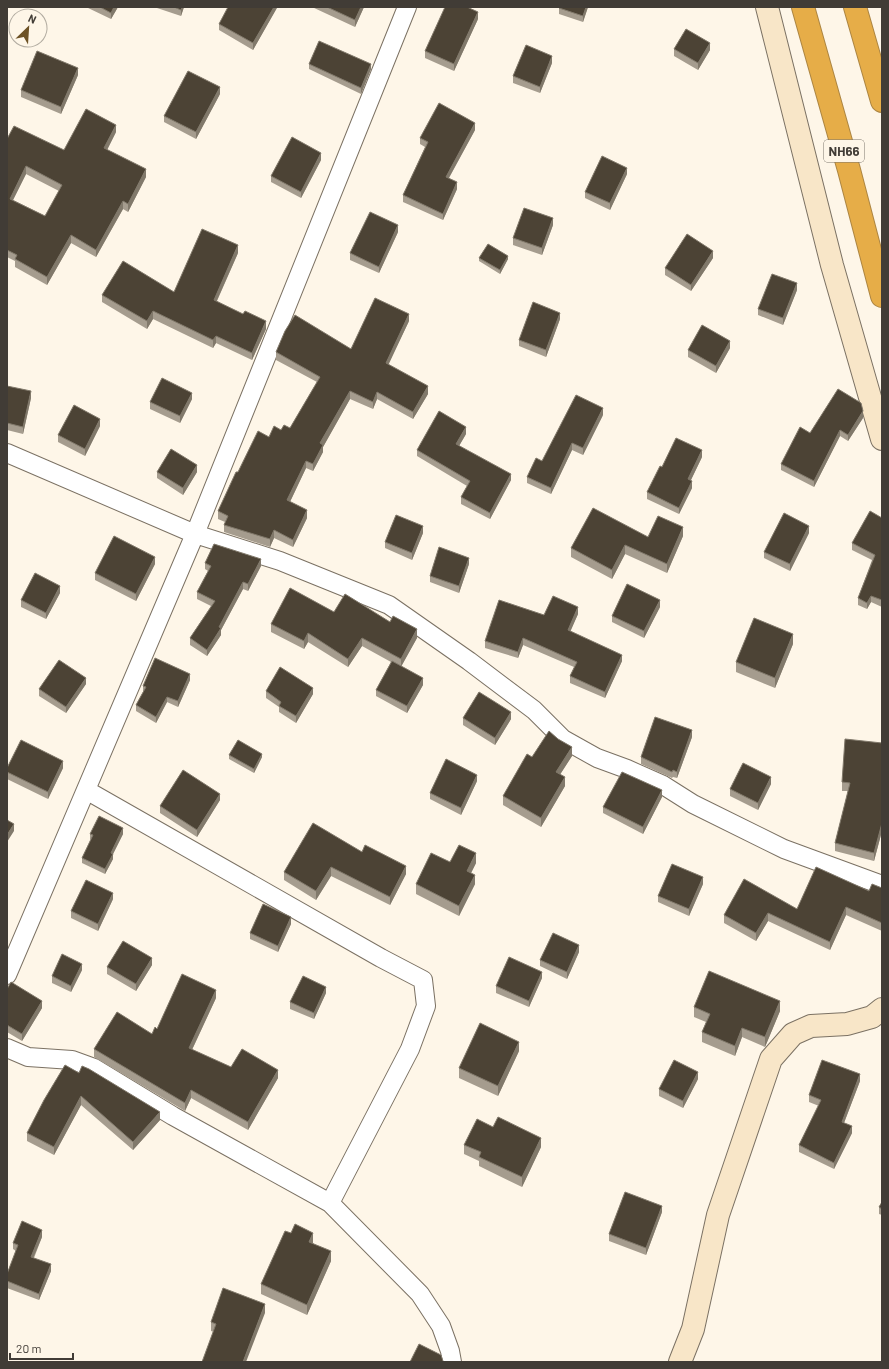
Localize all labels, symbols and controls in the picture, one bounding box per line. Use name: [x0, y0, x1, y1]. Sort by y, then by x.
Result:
north arrow: [8, 8, 48, 48]
text: N: [26, 11, 39, 26]
road number: NH66: [824, 140, 864, 162]
scale bar: [10, 1335, 73, 1361]
text: 20 m: [16, 1341, 42, 1355]

